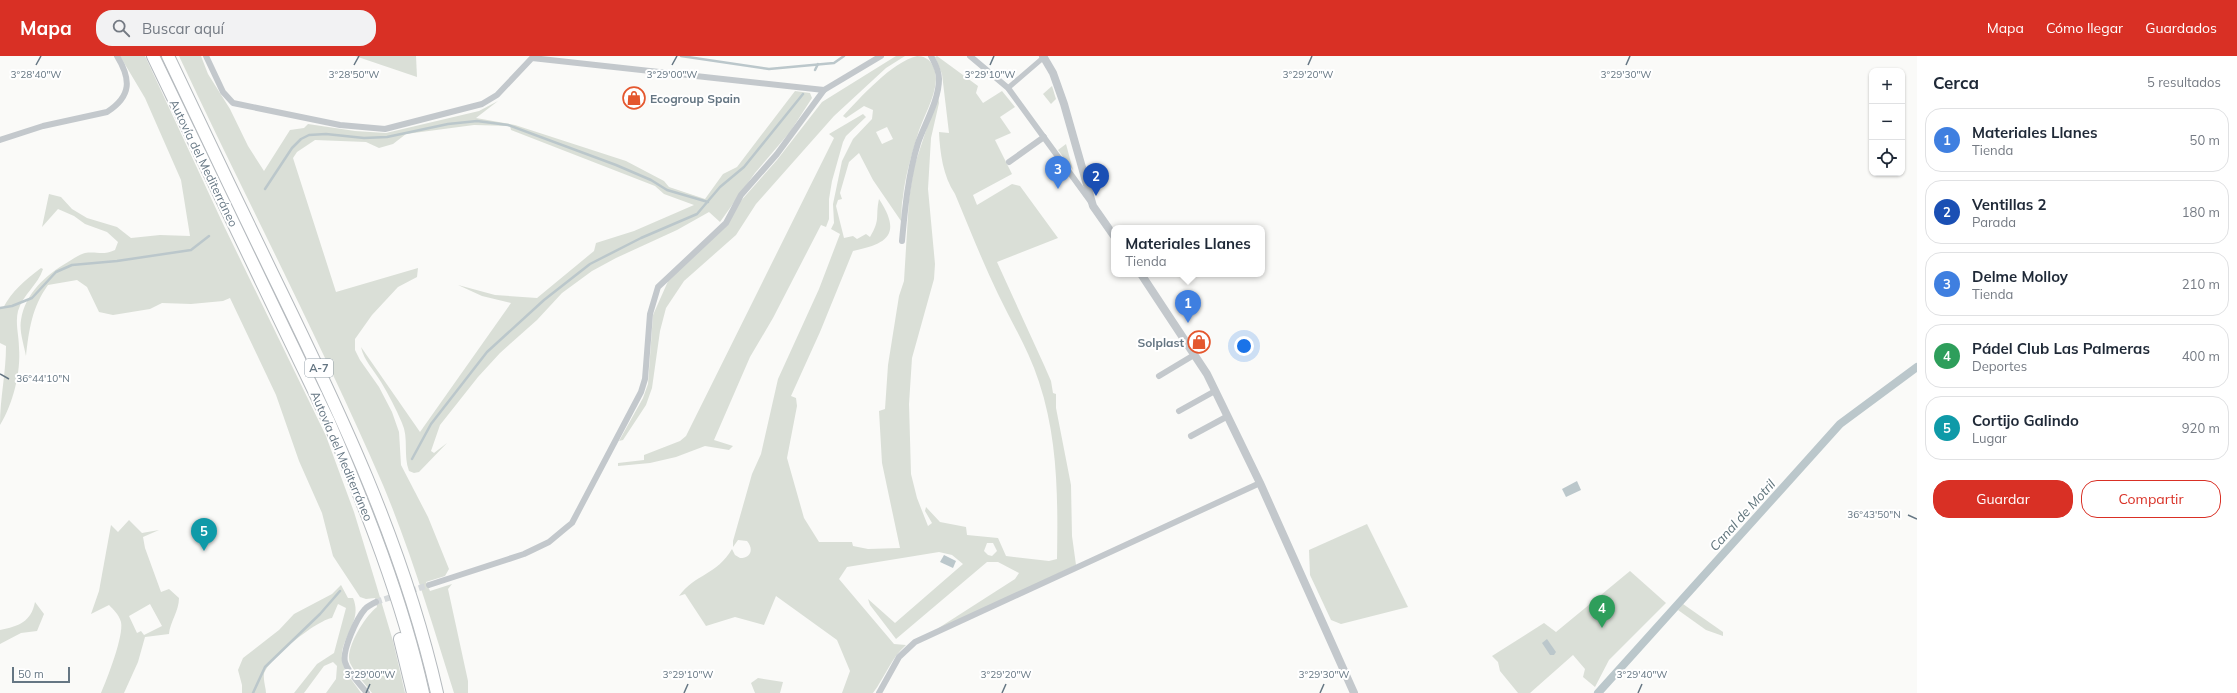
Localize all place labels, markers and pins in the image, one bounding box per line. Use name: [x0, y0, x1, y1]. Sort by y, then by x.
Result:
shop icon: Ecogroup Spain: [621, 85, 647, 111]
place label: Ecogroup Spain: [650, 91, 740, 106]
pin: 3: [1045, 156, 1071, 189]
pin: 2: [1083, 163, 1109, 196]
pin: 1: [1175, 290, 1201, 323]
shop icon: Solplast: [1186, 329, 1212, 355]
place label: Solplast: [1138, 335, 1184, 350]
pin: 5: [191, 518, 217, 551]
pin: 4: [1589, 595, 1615, 628]

